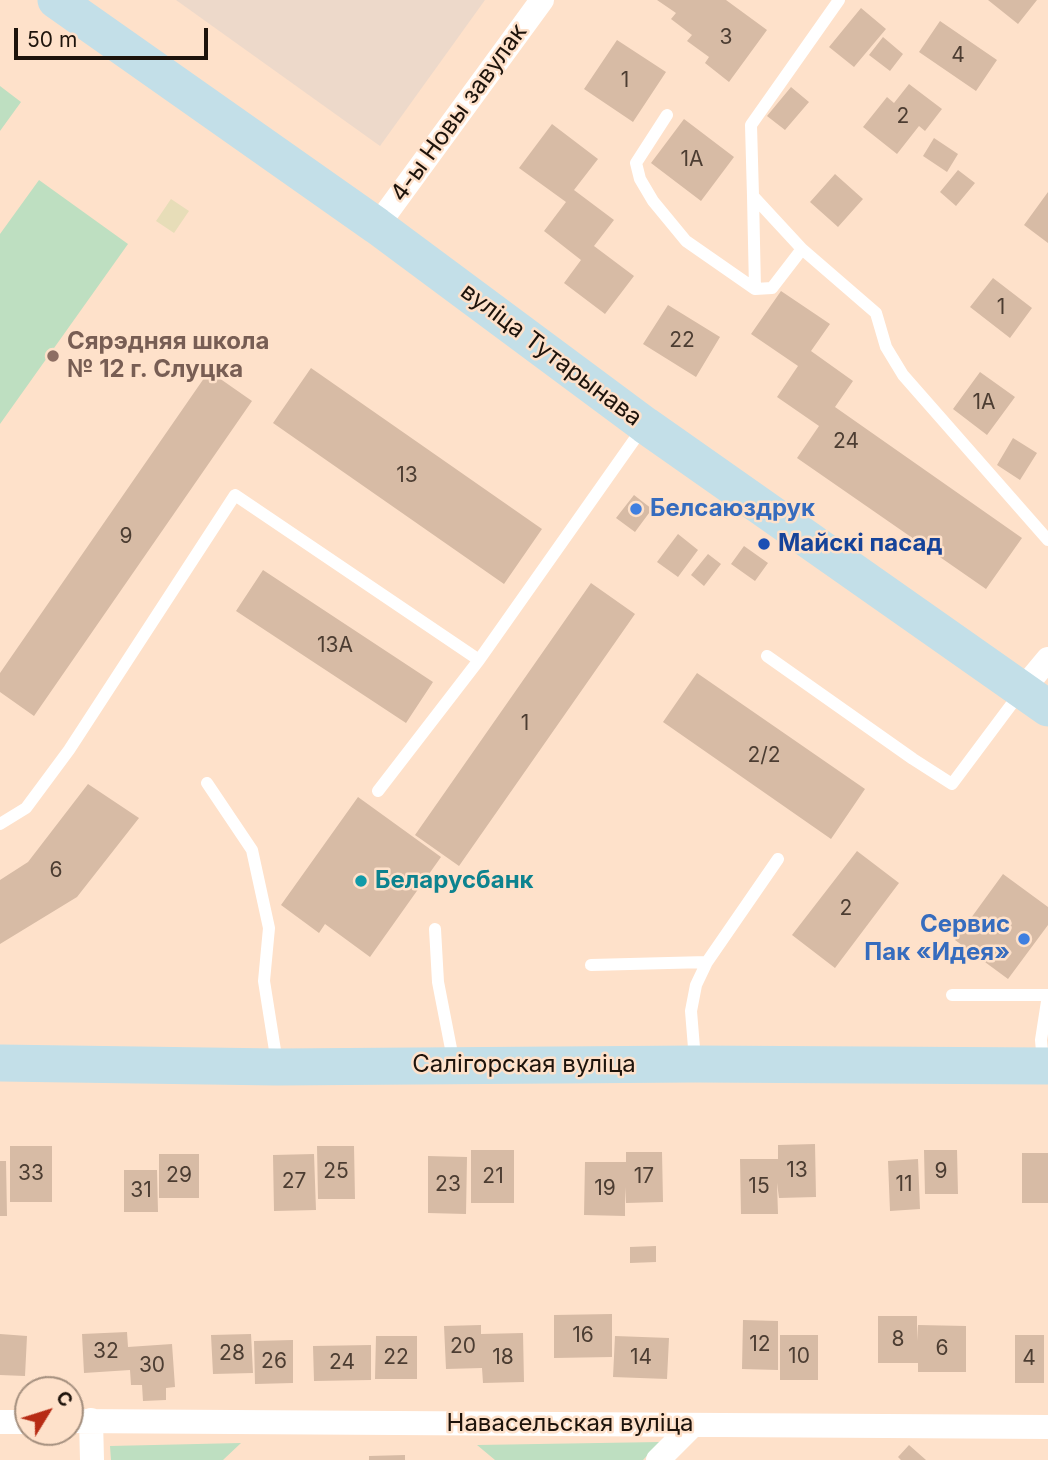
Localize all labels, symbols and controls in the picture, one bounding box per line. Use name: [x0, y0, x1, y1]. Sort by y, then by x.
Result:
scale bar: [18, 14, 212, 58]
street label: 4-ы Новы завулак: [385, 18, 533, 208]
house number: 3: [720, 25, 732, 51]
text: 50 m: [27, 27, 77, 52]
house number: 4: [951, 43, 965, 69]
house number: 1: [621, 68, 629, 94]
house number: 2: [897, 104, 909, 130]
house number: 1А: [680, 147, 704, 173]
street label: вуліца Тутарынава: [455, 277, 647, 433]
house number: 1: [997, 295, 1005, 321]
place label: Сярэдняя школа № 12 г. Слуцка: [67, 328, 269, 384]
house number: 22: [669, 328, 695, 354]
marker: Сярэдняя школа № 12 г. Слуцка: [45, 348, 61, 364]
house number: 1А: [972, 390, 996, 416]
house number: 24: [833, 429, 859, 455]
house number: 13: [396, 463, 418, 489]
place label: Белсаюздрук: [650, 495, 815, 523]
marker: Белсаюздрук: [628, 501, 644, 517]
house number: 9: [119, 524, 133, 550]
place label: Майскі пасад: [778, 530, 943, 558]
marker: Майскі пасад: [756, 536, 772, 552]
house number: 13А: [317, 633, 353, 659]
house number: 1: [521, 711, 529, 737]
house number: 2/2: [747, 743, 781, 769]
house number: 6: [49, 858, 63, 884]
place label: Беларусбанк: [375, 867, 534, 895]
marker: Беларусбанк: [353, 873, 369, 889]
house number: 2: [840, 896, 852, 922]
place label: Сервис Пак «Идея»: [864, 911, 1010, 967]
marker: Сервис Пак «Идея»: [1016, 931, 1032, 947]
street label: Салігорская вуліца: [412, 1051, 636, 1079]
house number: 13: [786, 1158, 808, 1184]
house number: 25: [323, 1159, 349, 1185]
house number: 9: [934, 1159, 948, 1185]
house number: 33: [18, 1161, 44, 1187]
house number: 29: [166, 1163, 192, 1189]
house number: 21: [482, 1164, 504, 1190]
house number: 17: [634, 1164, 654, 1190]
house number: 27: [282, 1169, 306, 1195]
house number: 23: [435, 1172, 461, 1198]
house number: 11: [895, 1172, 913, 1198]
house number: 15: [748, 1174, 770, 1200]
house number: 19: [594, 1176, 616, 1202]
house number: 31: [130, 1178, 152, 1204]
house number: 16: [572, 1323, 594, 1349]
house number: 8: [892, 1327, 904, 1353]
house number: 12: [749, 1332, 771, 1358]
house number: 20: [450, 1334, 476, 1360]
house number: 6: [935, 1336, 949, 1362]
house number: 32: [93, 1339, 119, 1365]
house number: 28: [219, 1341, 245, 1367]
house number: 10: [788, 1344, 810, 1370]
house number: 22: [383, 1345, 409, 1371]
house number: 18: [492, 1345, 514, 1371]
house number: 14: [630, 1345, 652, 1371]
house number: 4: [1022, 1346, 1036, 1372]
house number: 26: [261, 1349, 287, 1375]
house number: 24: [329, 1350, 355, 1376]
house number: 30: [139, 1353, 165, 1379]
north arrow: [14, 1376, 84, 1446]
text: С: [51, 1386, 78, 1412]
street label: Навасельская вуліца: [447, 1410, 693, 1438]

